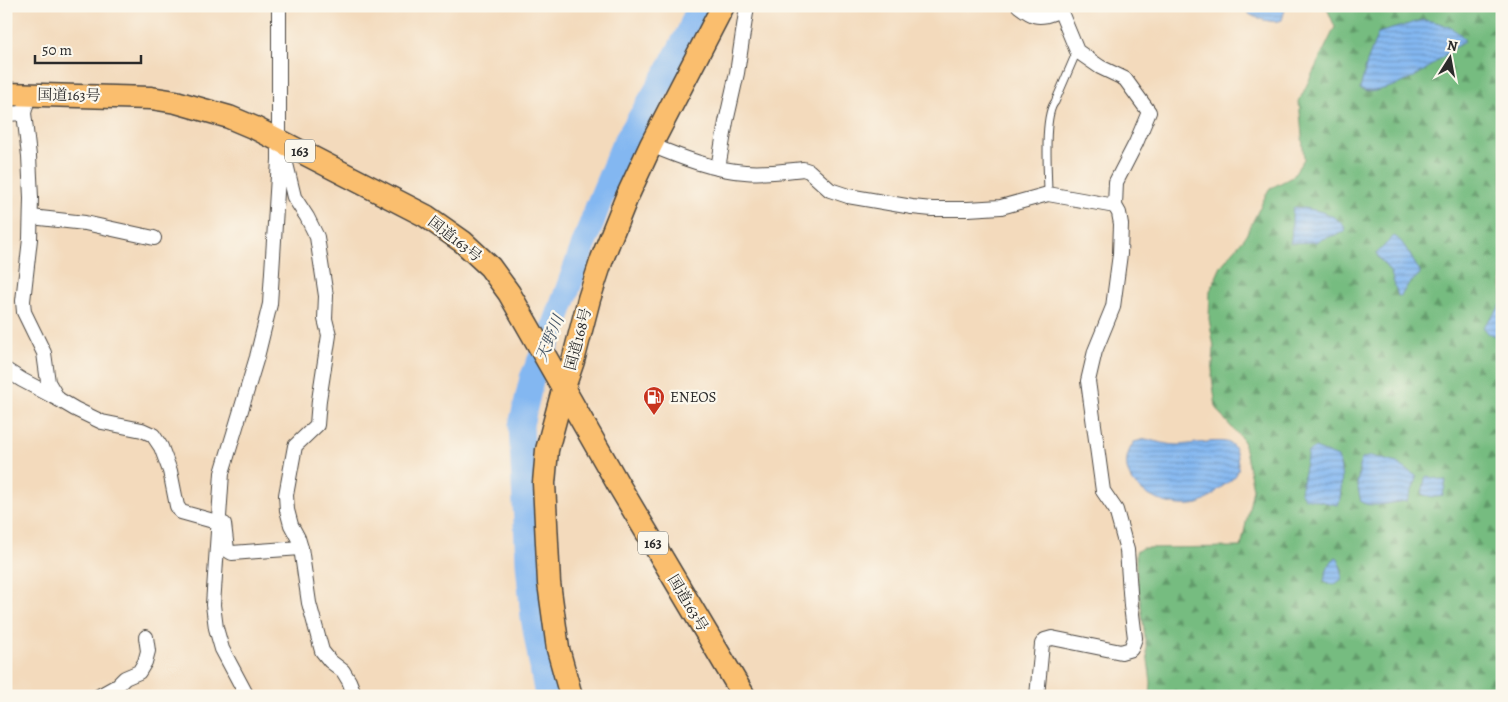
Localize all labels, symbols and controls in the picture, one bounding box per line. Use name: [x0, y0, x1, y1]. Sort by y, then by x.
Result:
scale bar: [35, 32, 141, 64]
north arrow: [1426, 32, 1476, 82]
text: N: [1446, 35, 1459, 56]
text: 50 m: [42, 40, 72, 60]
street label: 国道163号: [37, 84, 101, 106]
road number: 163: [285, 140, 315, 162]
street label: 国道163号: [424, 212, 486, 266]
street label: 国道168号: [560, 305, 596, 373]
water label: 天野川: [530, 310, 570, 365]
fuel station icon: ENEOS: [642, 385, 666, 416]
place label: ENEOS: [670, 387, 717, 407]
road number: 163: [638, 532, 668, 554]
street label: 国道163号: [663, 571, 713, 635]

